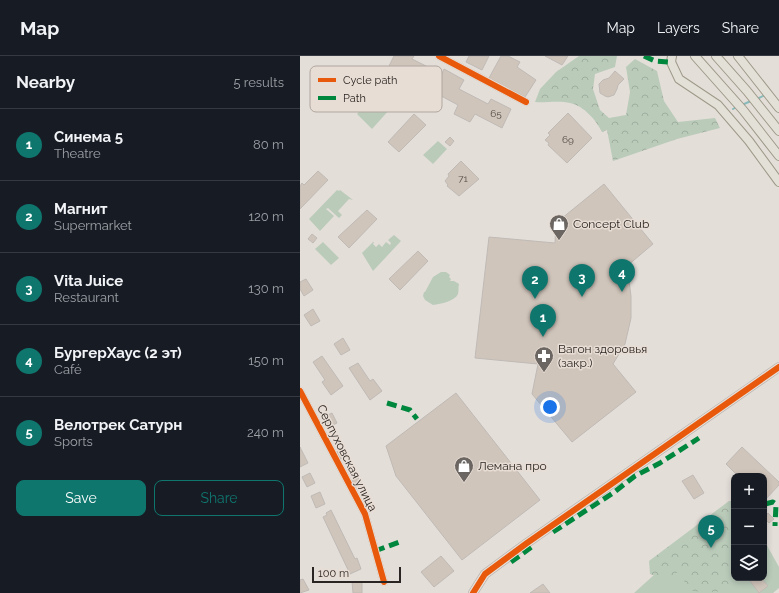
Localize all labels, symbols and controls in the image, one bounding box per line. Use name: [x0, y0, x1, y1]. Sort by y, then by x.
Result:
text: Map: [20, 17, 59, 39]
text: Map: [607, 20, 635, 36]
text: Layers: [657, 20, 700, 36]
text: Share: [722, 20, 759, 36]
legend: [310, 66, 442, 112]
text: Nearby: [16, 72, 75, 92]
text: Cycle path: [343, 74, 397, 87]
text: 5 results: [233, 75, 284, 90]
text: Path: [343, 92, 366, 105]
house number: 65: [490, 108, 502, 119]
text: Синема 5: [54, 128, 123, 146]
house number: 69: [562, 134, 574, 145]
text: 1: [26, 137, 32, 152]
text: 80 m: [253, 137, 284, 152]
text: Theatre: [54, 146, 101, 161]
house number: 71: [458, 173, 469, 184]
text: Магнит: [54, 200, 108, 218]
text: 2: [25, 209, 33, 224]
text: 120 m: [248, 209, 284, 224]
shop icon: Concept Club: [548, 213, 570, 241]
place label: Concept Club: [573, 217, 649, 231]
text: Supermarket: [54, 218, 132, 233]
pin: 4: [609, 259, 635, 292]
pin: 3: [569, 264, 595, 297]
pin: 2: [522, 266, 548, 299]
text: Vita Juice: [54, 272, 123, 290]
text: 3: [25, 281, 33, 296]
text: 130 m: [248, 281, 284, 296]
text: Restaurant: [54, 290, 119, 305]
pin: 1: [530, 304, 556, 337]
place label: Вагон здоровья (закр.): [558, 342, 647, 370]
text: БургерХаус (2 эт): [54, 344, 182, 362]
pharmacy icon: Вагон здоровья (закр.): [533, 345, 555, 373]
text: 4: [25, 353, 33, 368]
text: 150 m: [248, 353, 284, 368]
text: Café: [54, 362, 82, 377]
your location: [540, 397, 560, 417]
street label: Серпуховская улица: [314, 402, 380, 514]
text: Велотрек Сатурн: [54, 416, 182, 434]
text: 5: [25, 425, 33, 440]
text: 240 m: [247, 425, 284, 440]
text: Sports: [54, 434, 93, 449]
shop icon: Лемана про: [453, 455, 475, 483]
place label: Лемана про: [478, 459, 547, 473]
map controls: [731, 473, 767, 581]
button: +: [731, 473, 767, 509]
button: Save: [16, 480, 146, 516]
button: Share: [154, 480, 284, 516]
button: −: [731, 509, 767, 545]
pin: 5: [698, 515, 724, 548]
button: layers: [731, 545, 767, 581]
scale bar: [312, 565, 401, 584]
text: 100 m: [318, 567, 349, 580]

